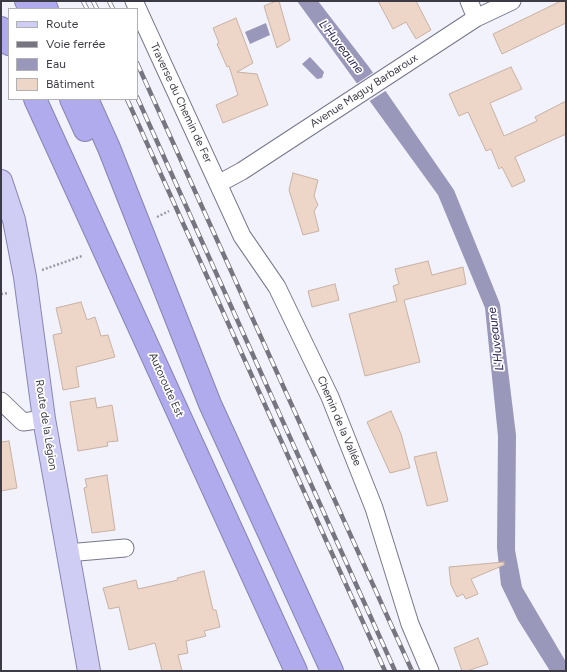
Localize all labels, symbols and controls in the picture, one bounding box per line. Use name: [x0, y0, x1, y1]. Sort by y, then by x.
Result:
legend: [8, 8, 138, 100]
text: Route: [46, 17, 78, 31]
water label: L'Huveaune: [316, 17, 366, 77]
text: Voie ferrée: [46, 37, 105, 51]
street label: Traverse du Chemin de Fer: [147, 41, 215, 165]
street label: Avenue Maguy Barbaroux: [308, 51, 420, 131]
text: Eau: [46, 57, 66, 71]
text: Bâtiment: [46, 77, 95, 91]
water label: L'Huveaune: [485, 306, 507, 372]
street label: Autoroute Est: [146, 351, 186, 419]
street label: Chemin de la Vallée: [314, 374, 364, 468]
street label: Route de la Légion: [32, 379, 60, 471]

